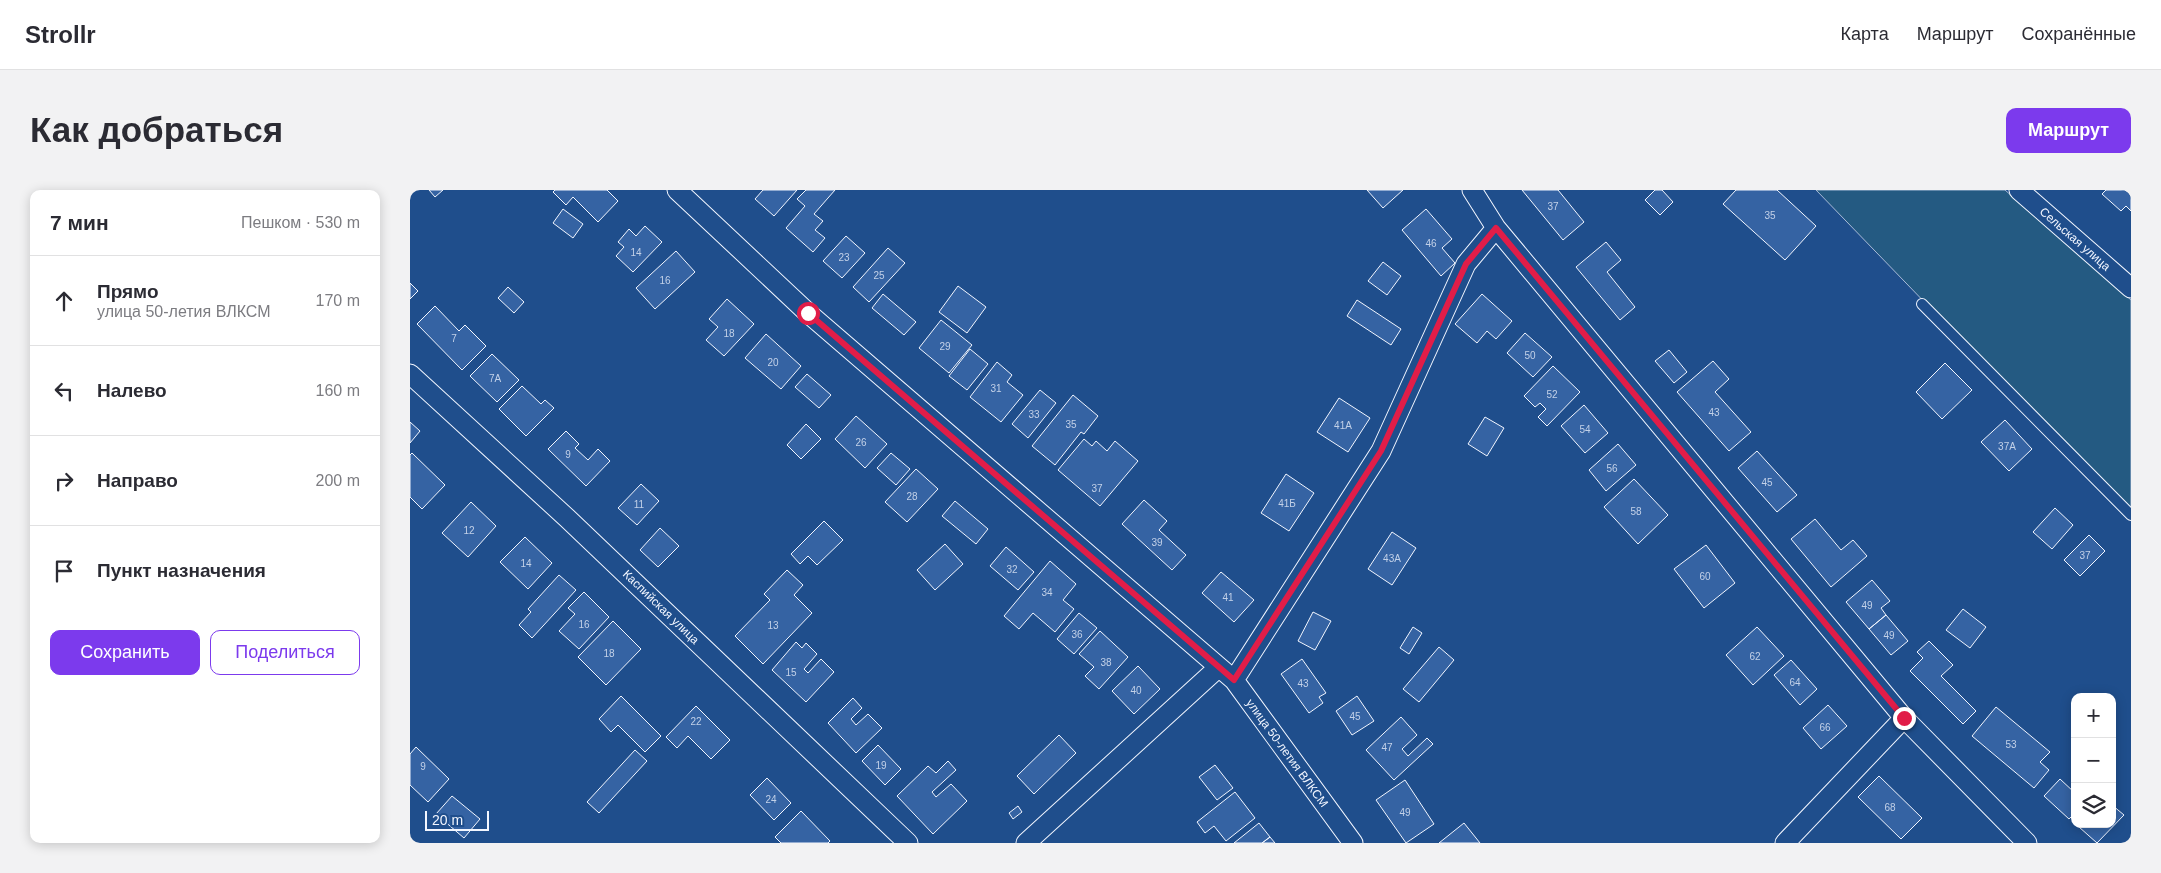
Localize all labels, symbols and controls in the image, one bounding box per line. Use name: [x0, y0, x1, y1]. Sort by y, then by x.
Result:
text: Strollr: [25, 21, 96, 48]
text: Карта: [1841, 24, 1889, 44]
text: Маршрут: [1917, 24, 1993, 44]
text: Сохранённые: [2021, 24, 2136, 44]
button: Маршрут: [2006, 108, 2131, 153]
text: Как добраться: [30, 110, 283, 149]
house number: 37: [1547, 201, 1559, 212]
street label: Сельская улица: [2037, 204, 2113, 274]
house number: 35: [1764, 210, 1776, 221]
text: 7 мин: [50, 211, 109, 234]
text: Пешком · 530 m: [241, 214, 360, 231]
house number: 46: [1425, 238, 1437, 249]
house number: 14: [630, 247, 642, 258]
house number: 23: [838, 252, 850, 263]
house number: 25: [873, 270, 885, 281]
house number: 16: [659, 275, 671, 286]
text: Прямо: [97, 281, 159, 302]
icon: ahead: [50, 287, 78, 315]
text: 170 m: [316, 292, 360, 309]
route start: [797, 302, 820, 325]
text: улица 50-летия ВЛКСМ: [97, 303, 270, 320]
house number: 18: [723, 328, 735, 339]
house number: 7: [451, 333, 457, 344]
house number: 29: [939, 341, 951, 352]
house number: 50: [1524, 350, 1536, 361]
house number: 20: [767, 357, 779, 368]
house number: 7А: [489, 373, 501, 384]
icon: left: [50, 377, 78, 405]
text: Налево: [97, 380, 167, 401]
text: 160 m: [316, 382, 360, 399]
house number: 31: [990, 383, 1002, 394]
house number: 52: [1546, 389, 1558, 400]
house number: 43: [1708, 407, 1720, 418]
house number: 33: [1028, 409, 1040, 420]
house number: 35: [1065, 419, 1077, 430]
house number: 41А: [1334, 420, 1352, 431]
house number: 54: [1579, 424, 1591, 435]
house number: 26: [855, 437, 867, 448]
house number: 37А: [1998, 441, 2016, 452]
house number: 9: [565, 449, 571, 460]
house number: 56: [1606, 463, 1618, 474]
icon: right: [50, 467, 78, 495]
text: Направо: [97, 470, 178, 491]
text: 200 m: [316, 472, 360, 489]
house number: 45: [1761, 477, 1773, 488]
house number: 37: [1091, 483, 1103, 494]
house number: 28: [906, 491, 918, 502]
house number: 41Б: [1278, 498, 1296, 509]
house number: 11: [634, 499, 645, 510]
house number: 58: [1630, 506, 1642, 517]
house number: 12: [463, 525, 475, 536]
house number: 39: [1151, 537, 1163, 548]
house number: 37: [2079, 550, 2091, 561]
house number: 43А: [1383, 553, 1401, 564]
icon: arrive: [50, 557, 78, 585]
house number: 14: [520, 558, 532, 569]
text: Пункт назначения: [97, 560, 266, 581]
house number: 32: [1006, 564, 1018, 575]
street label: Каспийская улица: [620, 567, 702, 647]
house number: 60: [1699, 571, 1711, 582]
house number: 34: [1041, 587, 1053, 598]
house number: 41: [1222, 592, 1234, 603]
house number: 49: [1861, 600, 1873, 611]
house number: 16: [578, 619, 590, 630]
house number: 13: [767, 620, 779, 631]
house number: 36: [1071, 629, 1083, 640]
button: Сохранить: [50, 630, 200, 675]
button: Поделиться: [210, 630, 360, 675]
house number: 49: [1883, 630, 1895, 641]
house number: 18: [603, 648, 615, 659]
house number: 62: [1749, 651, 1761, 662]
house number: 38: [1100, 657, 1112, 668]
house number: 15: [785, 667, 797, 678]
house number: 64: [1789, 677, 1801, 688]
house number: 43: [1297, 678, 1309, 689]
house number: 40: [1130, 685, 1142, 696]
map controls: [2071, 693, 2116, 828]
button: +: [2071, 693, 2116, 738]
street label: улица 50-летия ВЛКСМ: [1243, 696, 1331, 810]
route end: [1893, 707, 1916, 730]
house number: 45: [1349, 711, 1361, 722]
house number: 22: [690, 716, 702, 727]
house number: 66: [1819, 722, 1831, 733]
button: −: [2071, 738, 2116, 783]
house number: 53: [2005, 739, 2017, 750]
house number: 47: [1381, 742, 1393, 753]
house number: 19: [875, 760, 887, 771]
house number: 9: [420, 761, 426, 772]
button: layers: [2071, 783, 2116, 828]
house number: 24: [765, 794, 777, 805]
house number: 68: [1884, 802, 1896, 813]
house number: 49: [1399, 807, 1411, 818]
scale bar: [425, 808, 489, 831]
text: 20 m: [432, 812, 463, 828]

